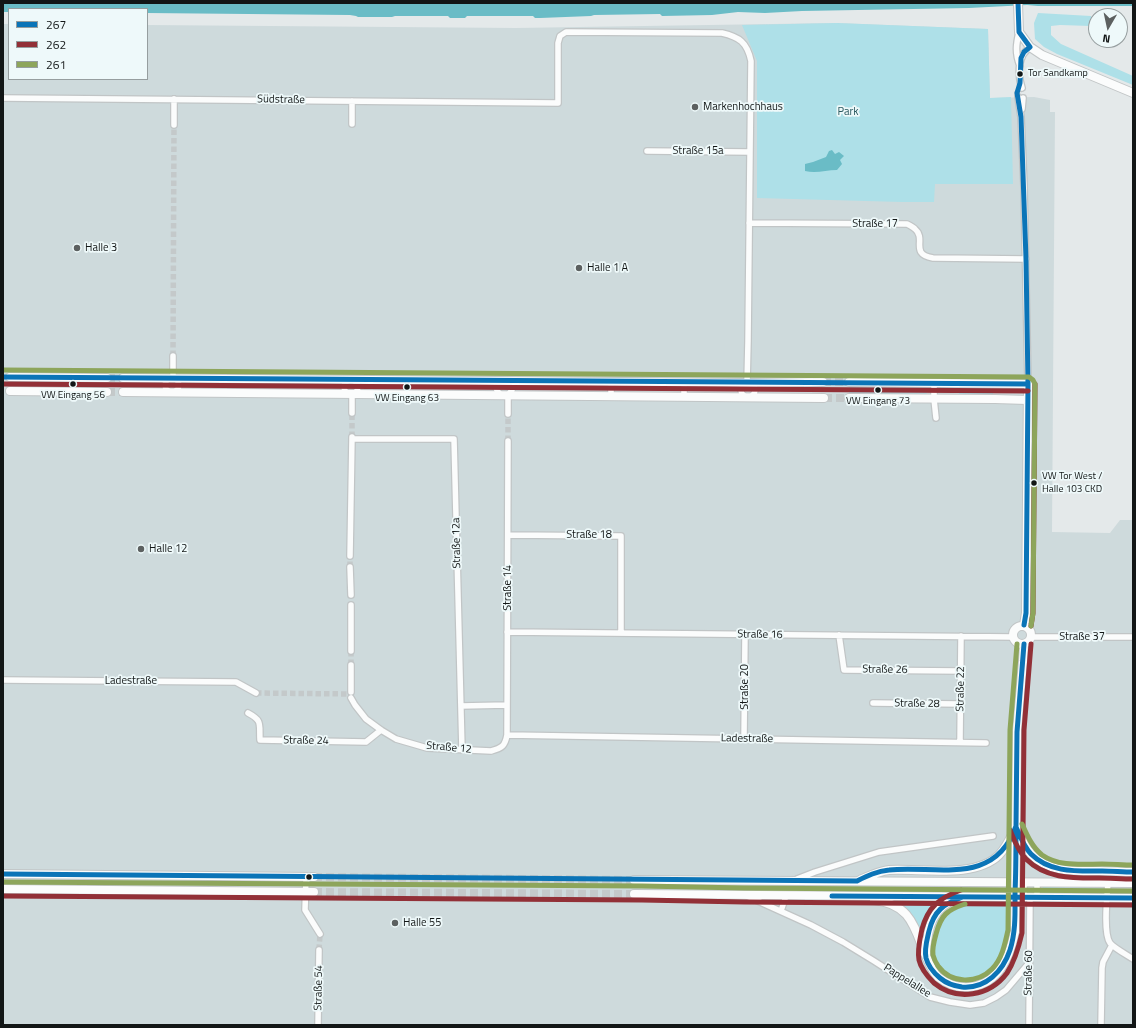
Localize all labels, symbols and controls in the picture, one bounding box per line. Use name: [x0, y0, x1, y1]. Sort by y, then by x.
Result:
legend: [8, 8, 148, 80]
north arrow: [1088, 8, 1128, 48]
text: 267: [46, 15, 66, 34]
text: N: [1101, 30, 1111, 47]
text: 262: [46, 35, 66, 54]
text: 261: [46, 55, 66, 74]
place label: Tor Sandkamp: [1028, 68, 1088, 80]
marker: Tor Sandkamp: [1015, 69, 1025, 79]
street label: Südstraße: [257, 93, 305, 107]
place label: Markenhochhaus: [703, 100, 783, 114]
marker: Markenhochhaus: [690, 102, 700, 112]
park label: Park: [837, 105, 859, 119]
street label: Straße 15a: [672, 144, 724, 158]
street label: Straße 17: [852, 217, 898, 231]
place label: Halle 3: [85, 241, 117, 255]
marker: Halle 3: [72, 243, 82, 253]
place label: Halle 1 A: [587, 261, 628, 275]
marker: Halle 1 A: [574, 263, 584, 273]
marker: VW Eingang 56: [68, 379, 78, 389]
marker: VW Eingang 63: [402, 382, 412, 392]
marker: VW Eingang 73: [873, 385, 883, 395]
place label: VW Eingang 56: [41, 390, 105, 402]
place label: VW Eingang 63: [375, 393, 439, 405]
place label: VW Eingang 73: [846, 396, 910, 408]
place label: VW Tor West / Halle 103 CKD: [1042, 471, 1102, 494]
marker: VW Tor West / Halle 103 CKD: [1029, 478, 1039, 488]
street label: Straße 12a: [450, 517, 464, 569]
street label: Straße 18: [566, 528, 612, 542]
place label: Halle 12: [149, 542, 187, 556]
marker: Halle 12: [136, 544, 146, 554]
street label: Straße 14: [501, 565, 515, 611]
street label: Straße 16: [737, 628, 783, 642]
street label: Straße 37: [1059, 630, 1105, 644]
street label: Straße 26: [862, 663, 908, 677]
street label: Straße 20: [738, 664, 752, 710]
street label: Straße 22: [954, 666, 968, 712]
street label: Ladestraße: [105, 674, 157, 688]
street label: Straße 28: [894, 697, 940, 711]
street label: Ladestraße: [721, 732, 773, 746]
street label: Straße 24: [283, 734, 329, 748]
street label: Straße 12: [426, 739, 472, 757]
unlabelled marker: [304, 872, 314, 882]
place label: Halle 55: [403, 916, 441, 930]
marker: Halle 55: [390, 918, 400, 928]
street label: Straße 60: [1022, 950, 1036, 996]
street label: Pappelallee: [881, 961, 933, 1001]
street label: Straße 54: [312, 965, 326, 1011]

